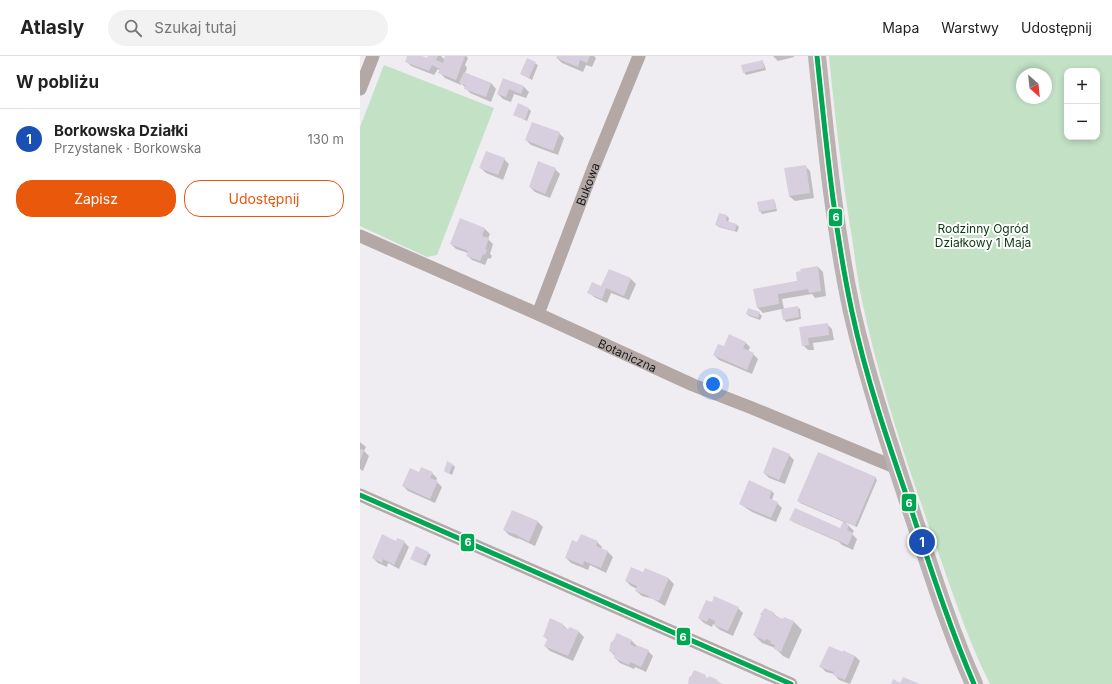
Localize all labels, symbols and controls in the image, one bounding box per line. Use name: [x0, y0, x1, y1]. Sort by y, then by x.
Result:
search box: [108, 10, 388, 46]
text: Atlasly: [20, 16, 84, 39]
icon: search: [122, 17, 144, 39]
text: Szukaj tutaj: [154, 18, 236, 37]
text: Mapa: [882, 19, 919, 36]
text: Warstwy: [941, 19, 999, 36]
text: Udostępnij: [1021, 19, 1092, 36]
north arrow: [1016, 68, 1052, 104]
map controls: [1064, 68, 1100, 140]
button: +: [1064, 68, 1100, 104]
text: W pobliżu: [16, 72, 99, 92]
button: −: [1064, 104, 1100, 140]
text: Borkowska Działki: [54, 121, 188, 140]
text: 1: [26, 131, 32, 147]
text: 130 m: [307, 131, 344, 147]
text: Przystanek · Borkowska: [54, 140, 201, 156]
street label: Bukowa: [572, 160, 602, 208]
button: Zapisz: [16, 180, 176, 217]
button: Udostępnij: [184, 180, 344, 217]
line badge: 6: [828, 208, 843, 227]
text: 6: [832, 210, 840, 224]
park label: Rodzinny Ogród Działkowy 1 Maja: [935, 221, 1031, 250]
street label: Botaniczna: [596, 335, 659, 375]
your location: [703, 374, 723, 394]
line badge: 6: [901, 493, 917, 512]
text: 6: [905, 496, 913, 510]
pin: 1: [909, 527, 935, 557]
line badge: 6: [460, 533, 475, 552]
text: 6: [464, 535, 472, 549]
line badge: 6: [676, 627, 691, 646]
text: 6: [679, 630, 687, 644]

